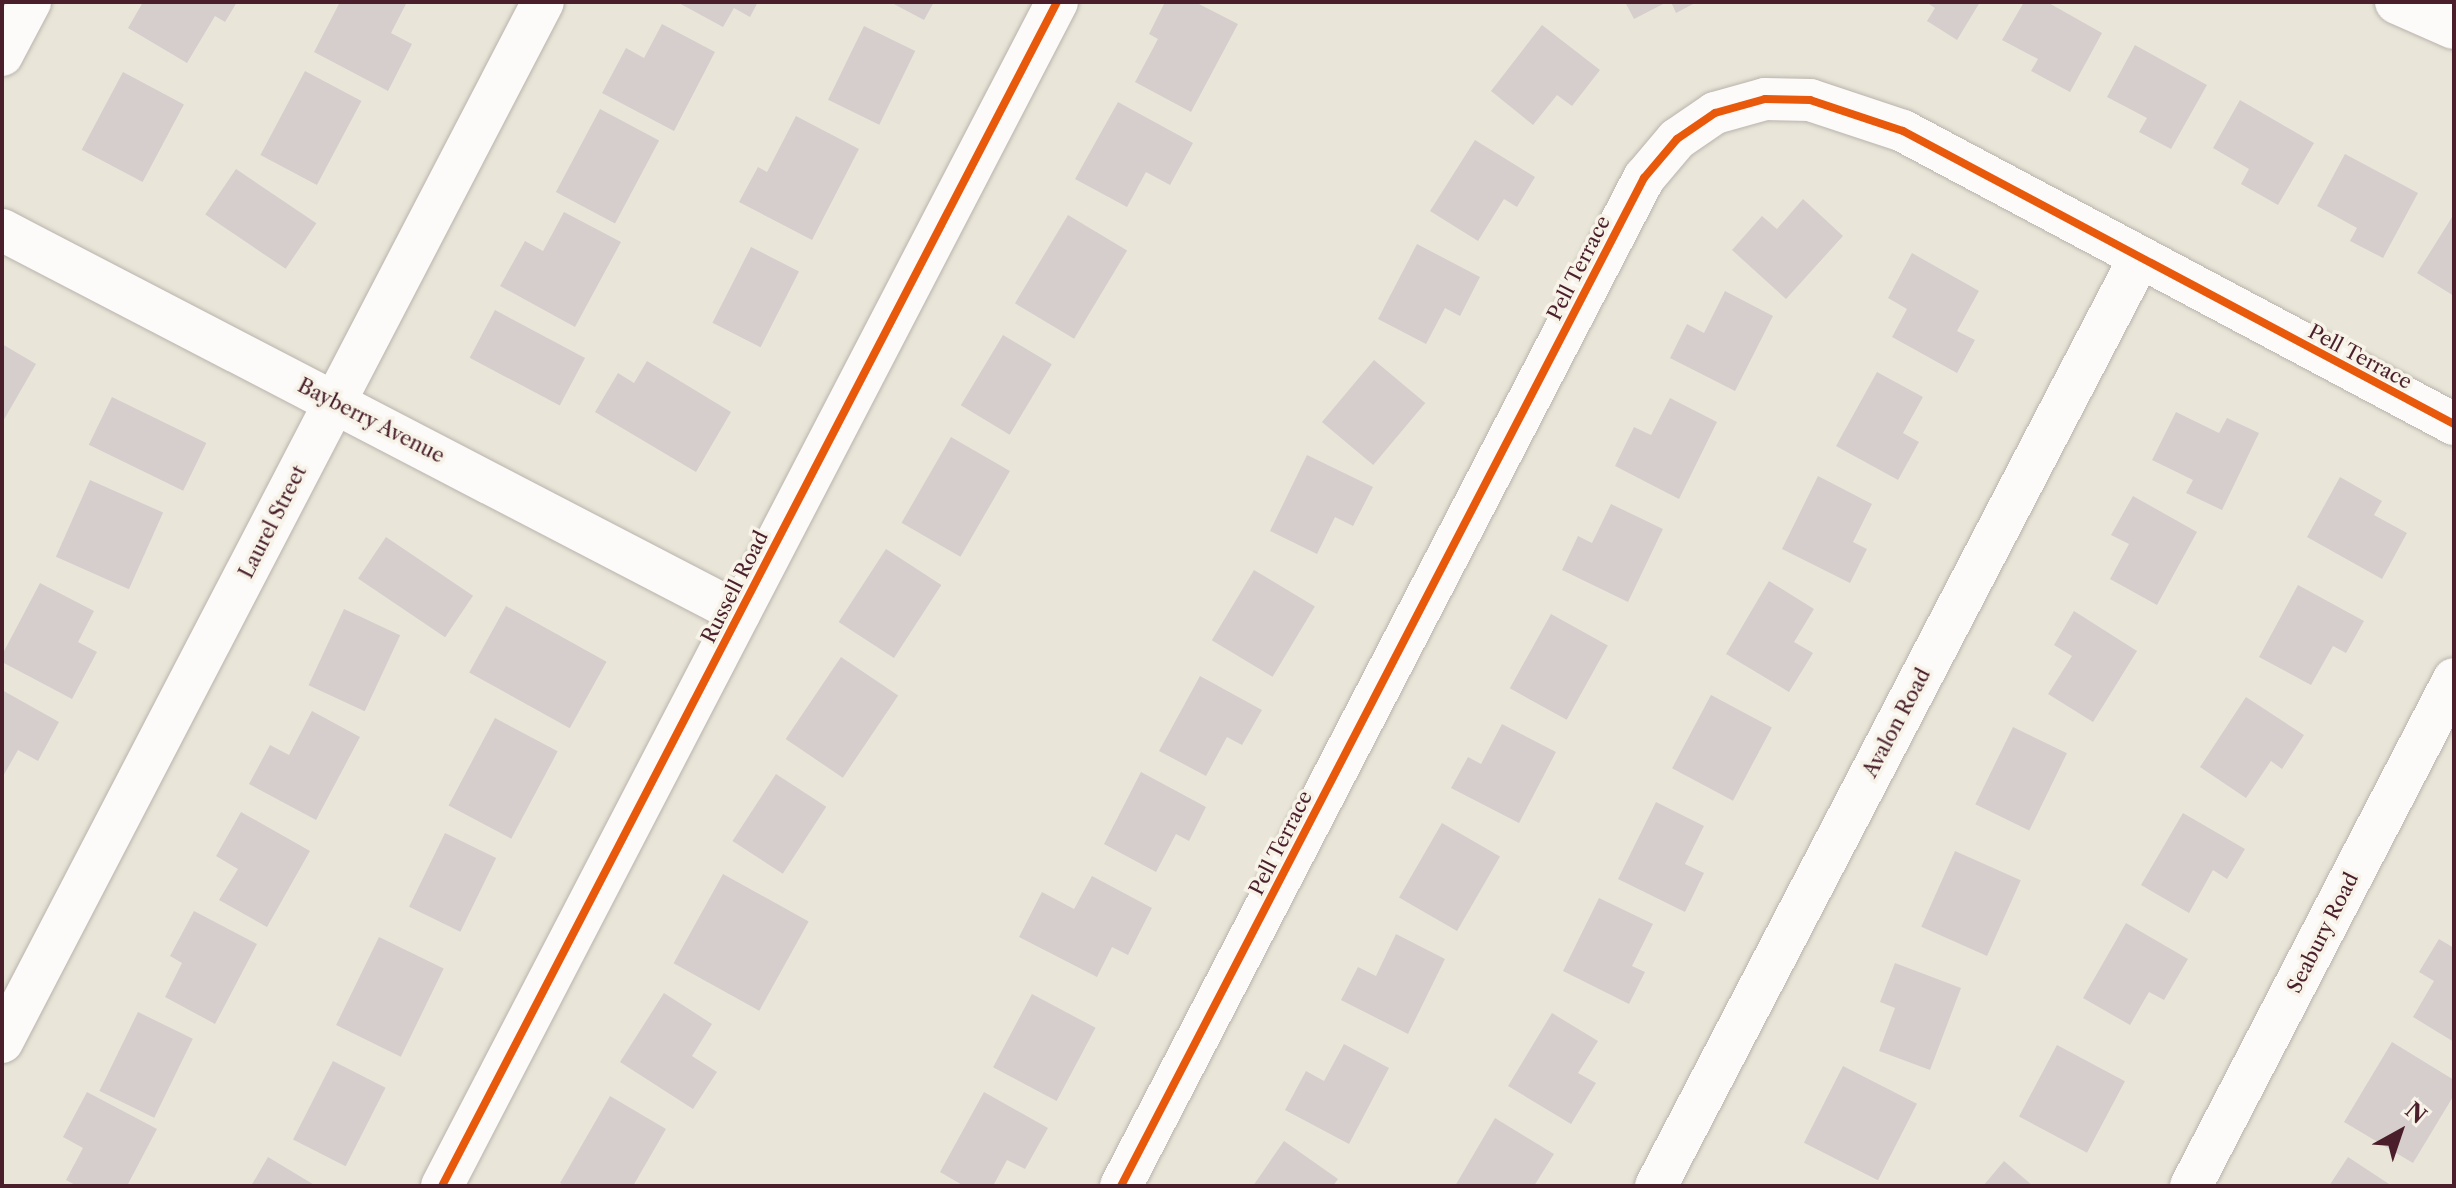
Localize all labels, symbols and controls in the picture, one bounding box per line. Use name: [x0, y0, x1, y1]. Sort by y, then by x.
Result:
street label: Pell Terrace: [1542, 212, 1616, 324]
street label: Pell Terrace: [2304, 320, 2416, 394]
street label: Bayberry Avenue: [293, 373, 449, 469]
street label: Laurel Street: [234, 462, 312, 582]
street label: Russell Road: [697, 527, 773, 647]
street label: Avalon Road: [1858, 664, 1936, 782]
street label: Pell Terrace: [1244, 787, 1318, 899]
street label: Seabury Road: [2282, 869, 2364, 997]
north arrow: [2360, 1092, 2440, 1172]
text: N: [2400, 1097, 2432, 1130]

